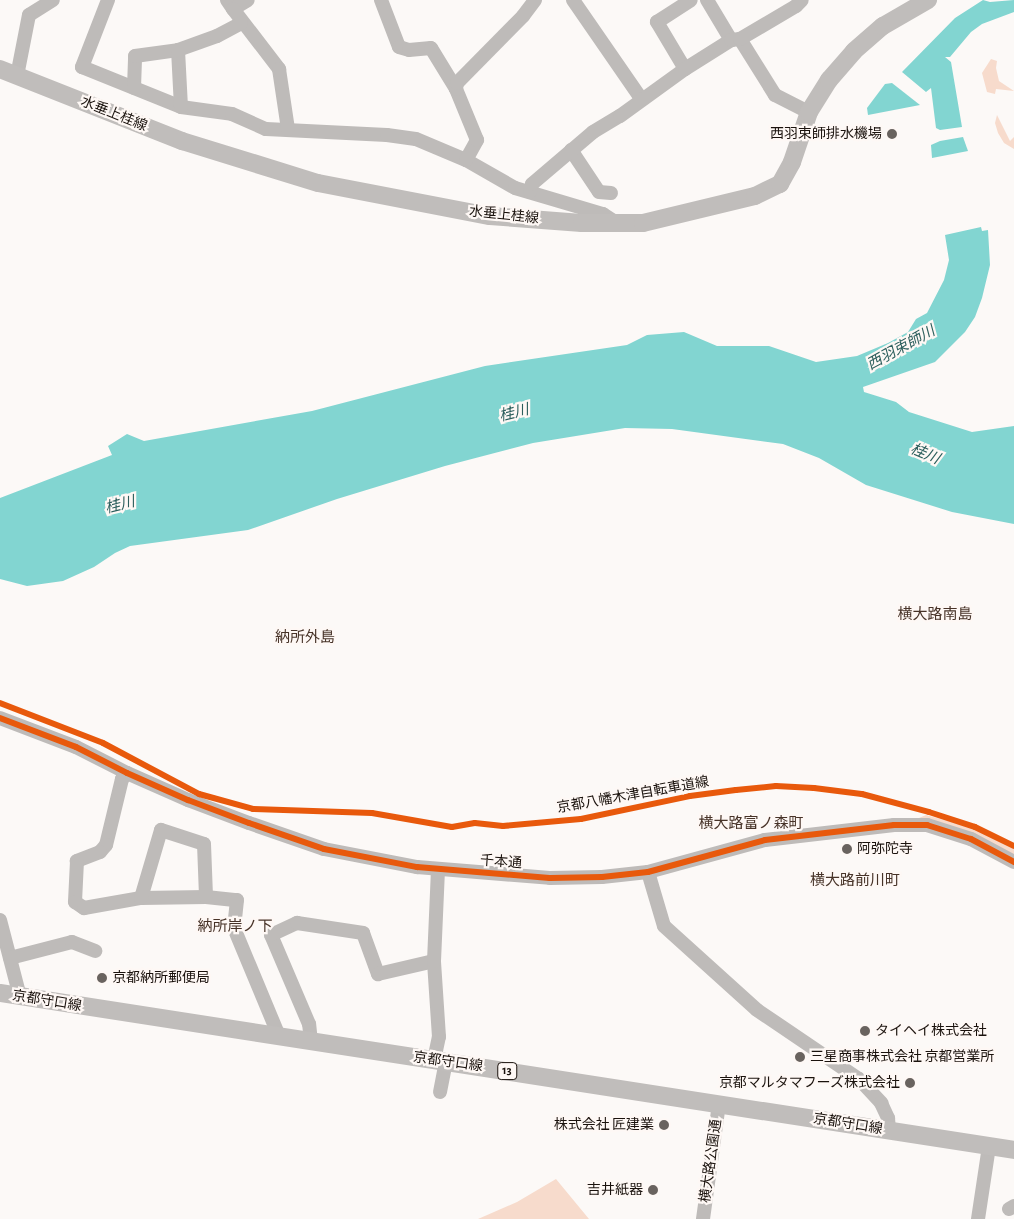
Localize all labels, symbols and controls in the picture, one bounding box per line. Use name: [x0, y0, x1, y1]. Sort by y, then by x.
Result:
street label: 水垂上桂線: [78, 93, 150, 135]
place label: 西羽束師排水機場: [770, 126, 882, 142]
marker: 西羽束師排水機場: [886, 128, 898, 140]
street label: 水垂上桂線: [468, 203, 540, 227]
water label: 西羽束師川: [864, 322, 938, 374]
water label: 桂川: [497, 401, 531, 425]
water label: 桂川: [908, 440, 942, 468]
water label: 桂川: [103, 493, 137, 517]
district label: 横大路南島: [898, 606, 972, 624]
district label: 納所外島: [275, 629, 335, 647]
street label: 京都八幡木津自転車道線: [556, 773, 710, 817]
district label: 横大路富ノ森町: [699, 815, 803, 833]
place label: 阿弥陀寺: [857, 841, 913, 857]
marker: 阿弥陀寺: [841, 843, 853, 855]
street label: 千本通: [479, 852, 523, 872]
district label: 横大路前川町: [810, 872, 900, 890]
district label: 納所岸ノ下: [198, 918, 272, 936]
place label: 京都納所郵便局: [112, 970, 210, 986]
marker: 京都納所郵便局: [96, 972, 108, 984]
street label: 京都守口線: [11, 987, 83, 1015]
place label: タイヘイ株式会社: [875, 1023, 987, 1039]
marker: タイヘイ株式会社: [859, 1025, 871, 1037]
street label: 京都守口線: [412, 1049, 484, 1075]
place label: 三星商事株式会社 京都営業所: [810, 1049, 994, 1065]
marker: 三星商事株式会社 京都営業所: [794, 1051, 806, 1063]
road number: 13: [497, 1062, 517, 1080]
place label: 京都マルタマフーズ株式会社: [718, 1075, 900, 1091]
marker: 京都マルタマフーズ株式会社: [904, 1077, 916, 1089]
street label: 京都守口線: [812, 1110, 884, 1138]
place label: 株式会社 匠建業: [554, 1117, 654, 1133]
street label: 横大路公園通: [697, 1118, 725, 1204]
marker: 株式会社 匠建業: [658, 1119, 670, 1131]
place label: 吉井紙器: [587, 1182, 643, 1198]
marker: 吉井紙器: [647, 1184, 659, 1196]

